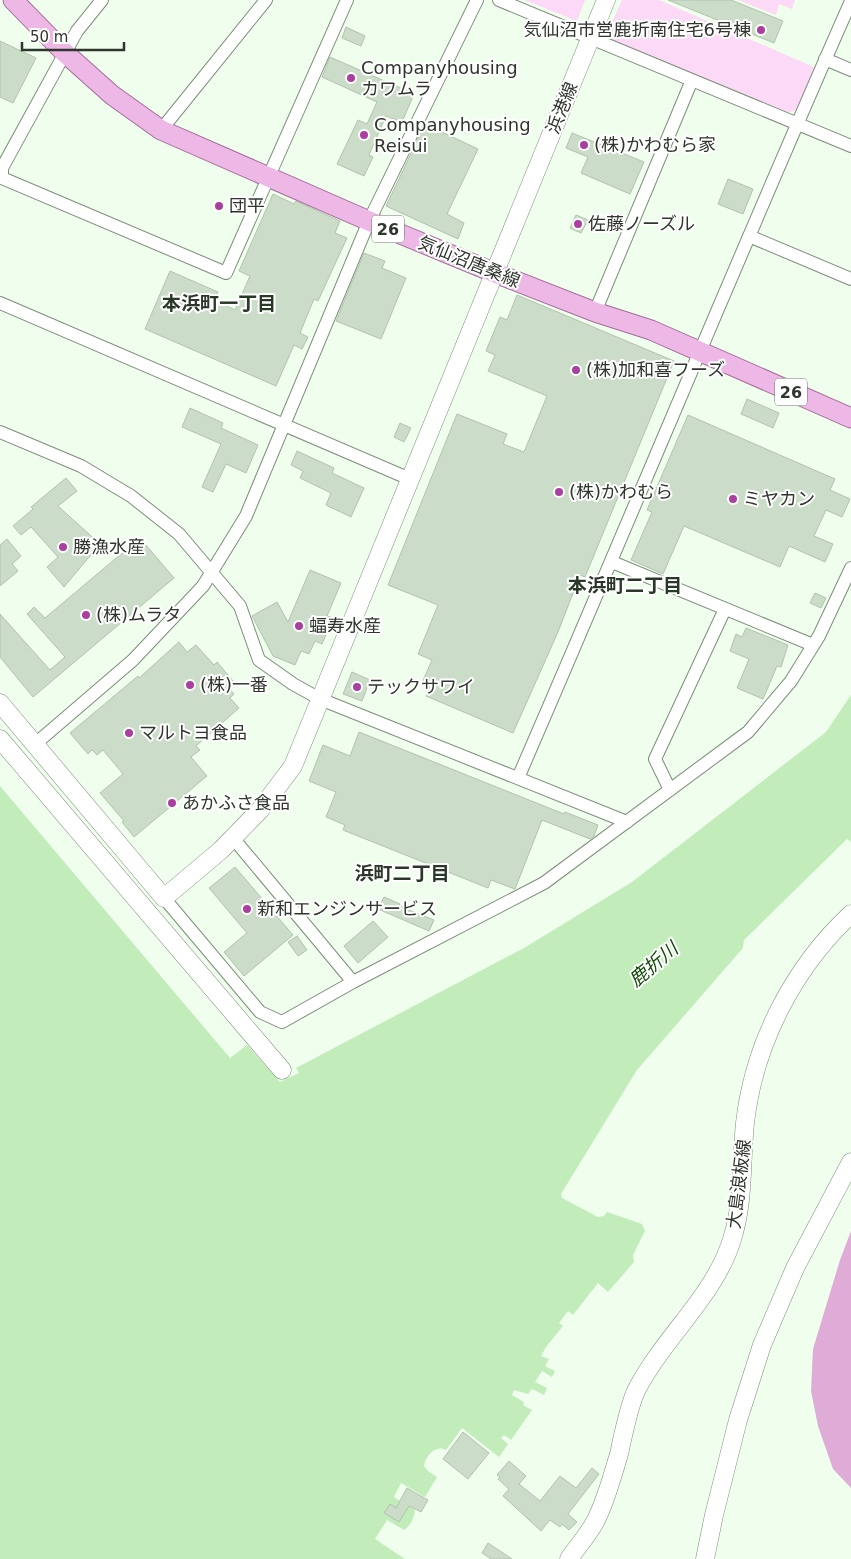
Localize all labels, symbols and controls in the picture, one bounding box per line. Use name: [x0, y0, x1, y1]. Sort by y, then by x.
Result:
place label: 気仙沼市営鹿折南住宅6号棟: [524, 19, 751, 40]
scale bar: [22, 20, 125, 52]
marker: 気仙沼市営鹿折南住宅6号棟: [755, 24, 767, 36]
text: 50 m: [30, 28, 68, 46]
place label: Companyhousing カワムラ: [361, 57, 518, 99]
marker: Companyhousing カワムラ: [345, 72, 357, 84]
street label: 浜港線: [542, 79, 581, 137]
place label: Companyhousing Reisui: [374, 114, 531, 156]
marker: Companyhousing Reisui: [358, 129, 370, 141]
place label: (株)かわむら家: [594, 134, 716, 155]
marker: (株)かわむら家: [578, 139, 590, 151]
place label: 団平: [229, 195, 265, 216]
marker: 団平: [213, 200, 225, 212]
place label: 佐藤ノーズル: [588, 213, 695, 234]
road number: 26: [372, 215, 404, 242]
marker: 佐藤ノーズル: [572, 218, 584, 230]
street label: 気仙沼唐桑線: [415, 232, 523, 292]
district label: 本浜町一丁目: [162, 292, 276, 314]
place label: (株)加和喜フーズ: [586, 359, 725, 380]
marker: (株)加和喜フーズ: [570, 364, 582, 376]
road number: 26: [775, 378, 807, 406]
place label: (株)かわむら: [569, 481, 673, 502]
marker: (株)かわむら: [553, 486, 565, 498]
place label: ミヤカン: [743, 488, 815, 509]
marker: ミヤカン: [727, 493, 739, 505]
place label: 勝漁水産: [73, 536, 145, 557]
marker: 勝漁水産: [57, 541, 69, 553]
district label: 本浜町二丁目: [568, 574, 682, 596]
place label: (株)ムラタ: [96, 604, 181, 625]
marker: (株)ムラタ: [80, 609, 92, 621]
place label: 蝠寿水産: [309, 615, 381, 636]
marker: 蝠寿水産: [293, 620, 305, 632]
place label: (株)一番: [200, 674, 268, 695]
place label: テックサワイ: [367, 676, 475, 697]
marker: (株)一番: [184, 679, 196, 691]
marker: テックサワイ: [351, 681, 363, 693]
place label: マルトヨ食品: [139, 722, 247, 743]
marker: マルトヨ食品: [123, 727, 135, 739]
place label: あかふさ食品: [182, 792, 290, 813]
marker: あかふさ食品: [166, 797, 178, 809]
district label: 浜町二丁目: [354, 862, 450, 884]
place label: 新和エンジンサービス: [257, 898, 437, 919]
marker: 新和エンジンサービス: [241, 903, 253, 915]
water label: 鹿折川: [624, 936, 683, 991]
street label: 大島浪板線: [723, 1138, 754, 1230]

